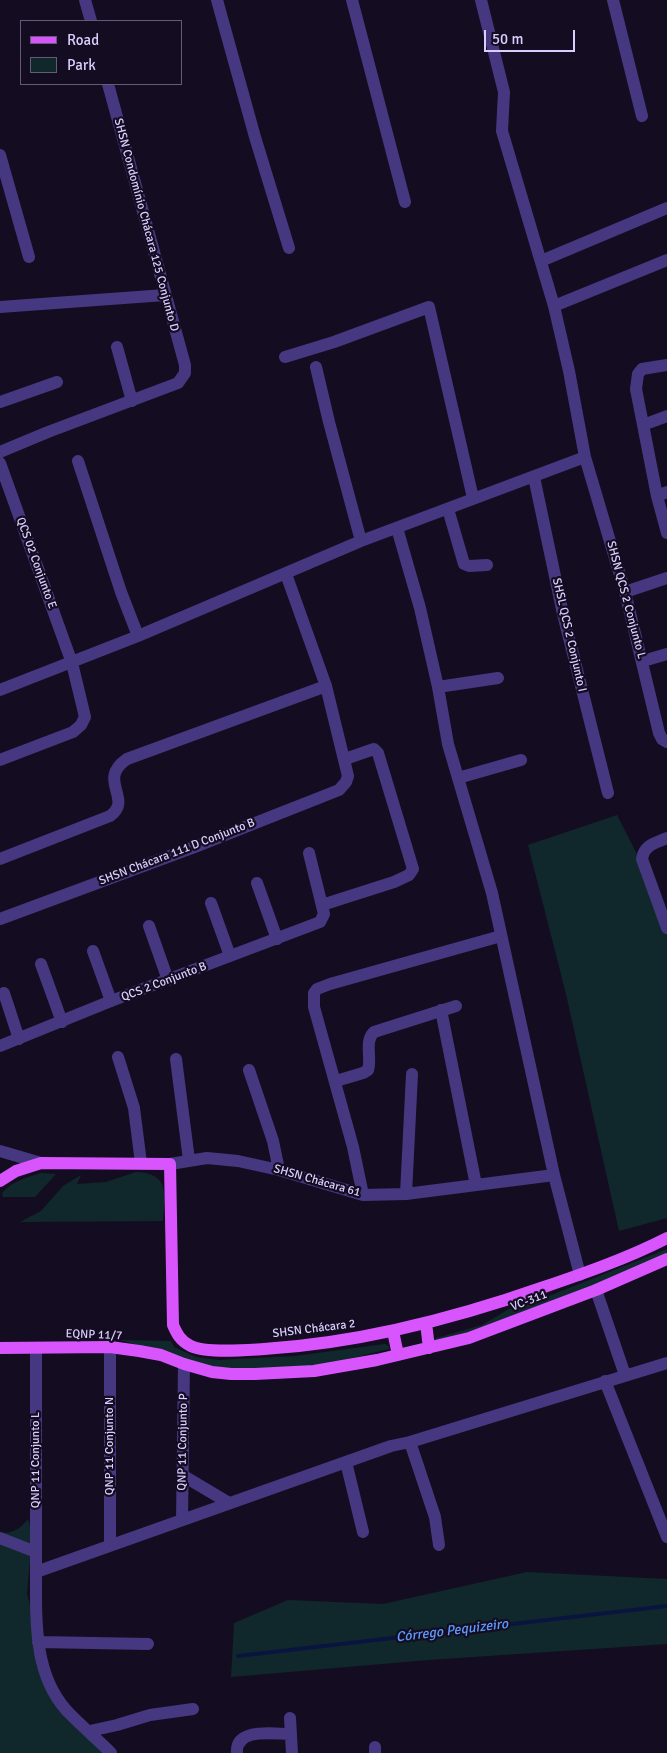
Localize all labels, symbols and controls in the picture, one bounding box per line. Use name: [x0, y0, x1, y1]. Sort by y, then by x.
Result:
legend: [20, 20, 182, 85]
scale bar: [487, 20, 578, 52]
text: 50 m: [492, 30, 523, 48]
text: Road: [67, 31, 99, 49]
text: Park: [67, 56, 96, 74]
street label: SHSN Condomínio Chácara 125 Conjunto D: [111, 117, 181, 333]
street label: QCS 02 Conjunto E: [13, 515, 59, 611]
street label: SHSN QCS 2 Conjunto L: [603, 540, 649, 660]
street label: SHSL QCS 2 Conjunto I: [549, 577, 589, 693]
street label: SHSN Chácara 111 D Conjunto B: [97, 816, 257, 888]
street label: QCS 2 Conjunto B: [119, 959, 209, 1005]
street label: SHSN Chácara 61: [272, 1162, 362, 1200]
street label: VC-311: [509, 1288, 549, 1314]
street label: SHSN Chácara 2: [272, 1317, 356, 1341]
street label: EQNP 11/7: [65, 1327, 123, 1343]
street label: QNP 11 Conjunto P: [175, 1393, 191, 1491]
street label: QNP 11 Conjunto N: [103, 1397, 117, 1495]
street label: QNP 11 Conjunto L: [29, 1412, 43, 1508]
water label: Córrego Pequizeiro: [395, 1616, 509, 1646]

